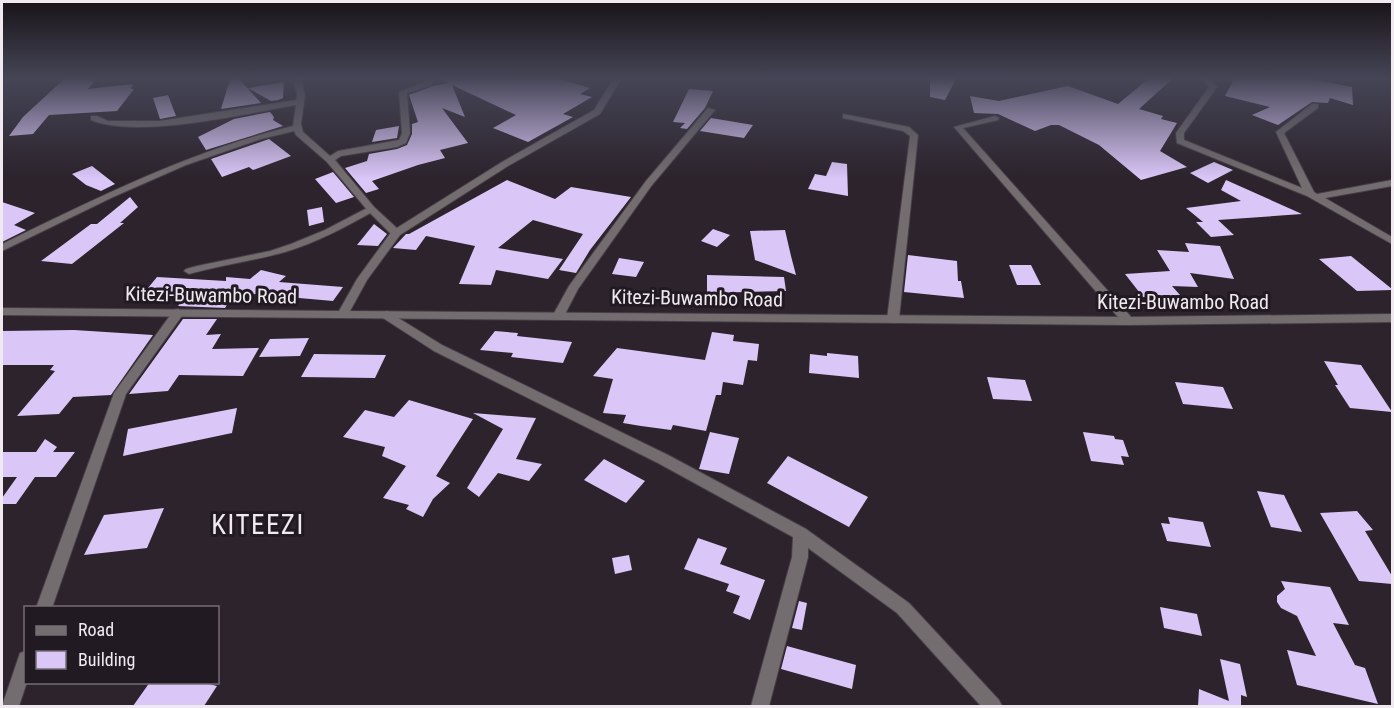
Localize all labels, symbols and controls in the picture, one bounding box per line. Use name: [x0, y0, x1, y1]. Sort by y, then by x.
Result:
street label: Kitezi-Buwambo Road: [125, 282, 297, 308]
street label: Kitezi-Buwambo Road: [611, 285, 783, 311]
street label: Kitezi-Buwambo Road: [1097, 290, 1269, 314]
district label: KITEEZI: [211, 509, 305, 541]
legend: [24, 606, 219, 684]
text: Road: [78, 619, 114, 640]
text: Building: [78, 649, 135, 670]

